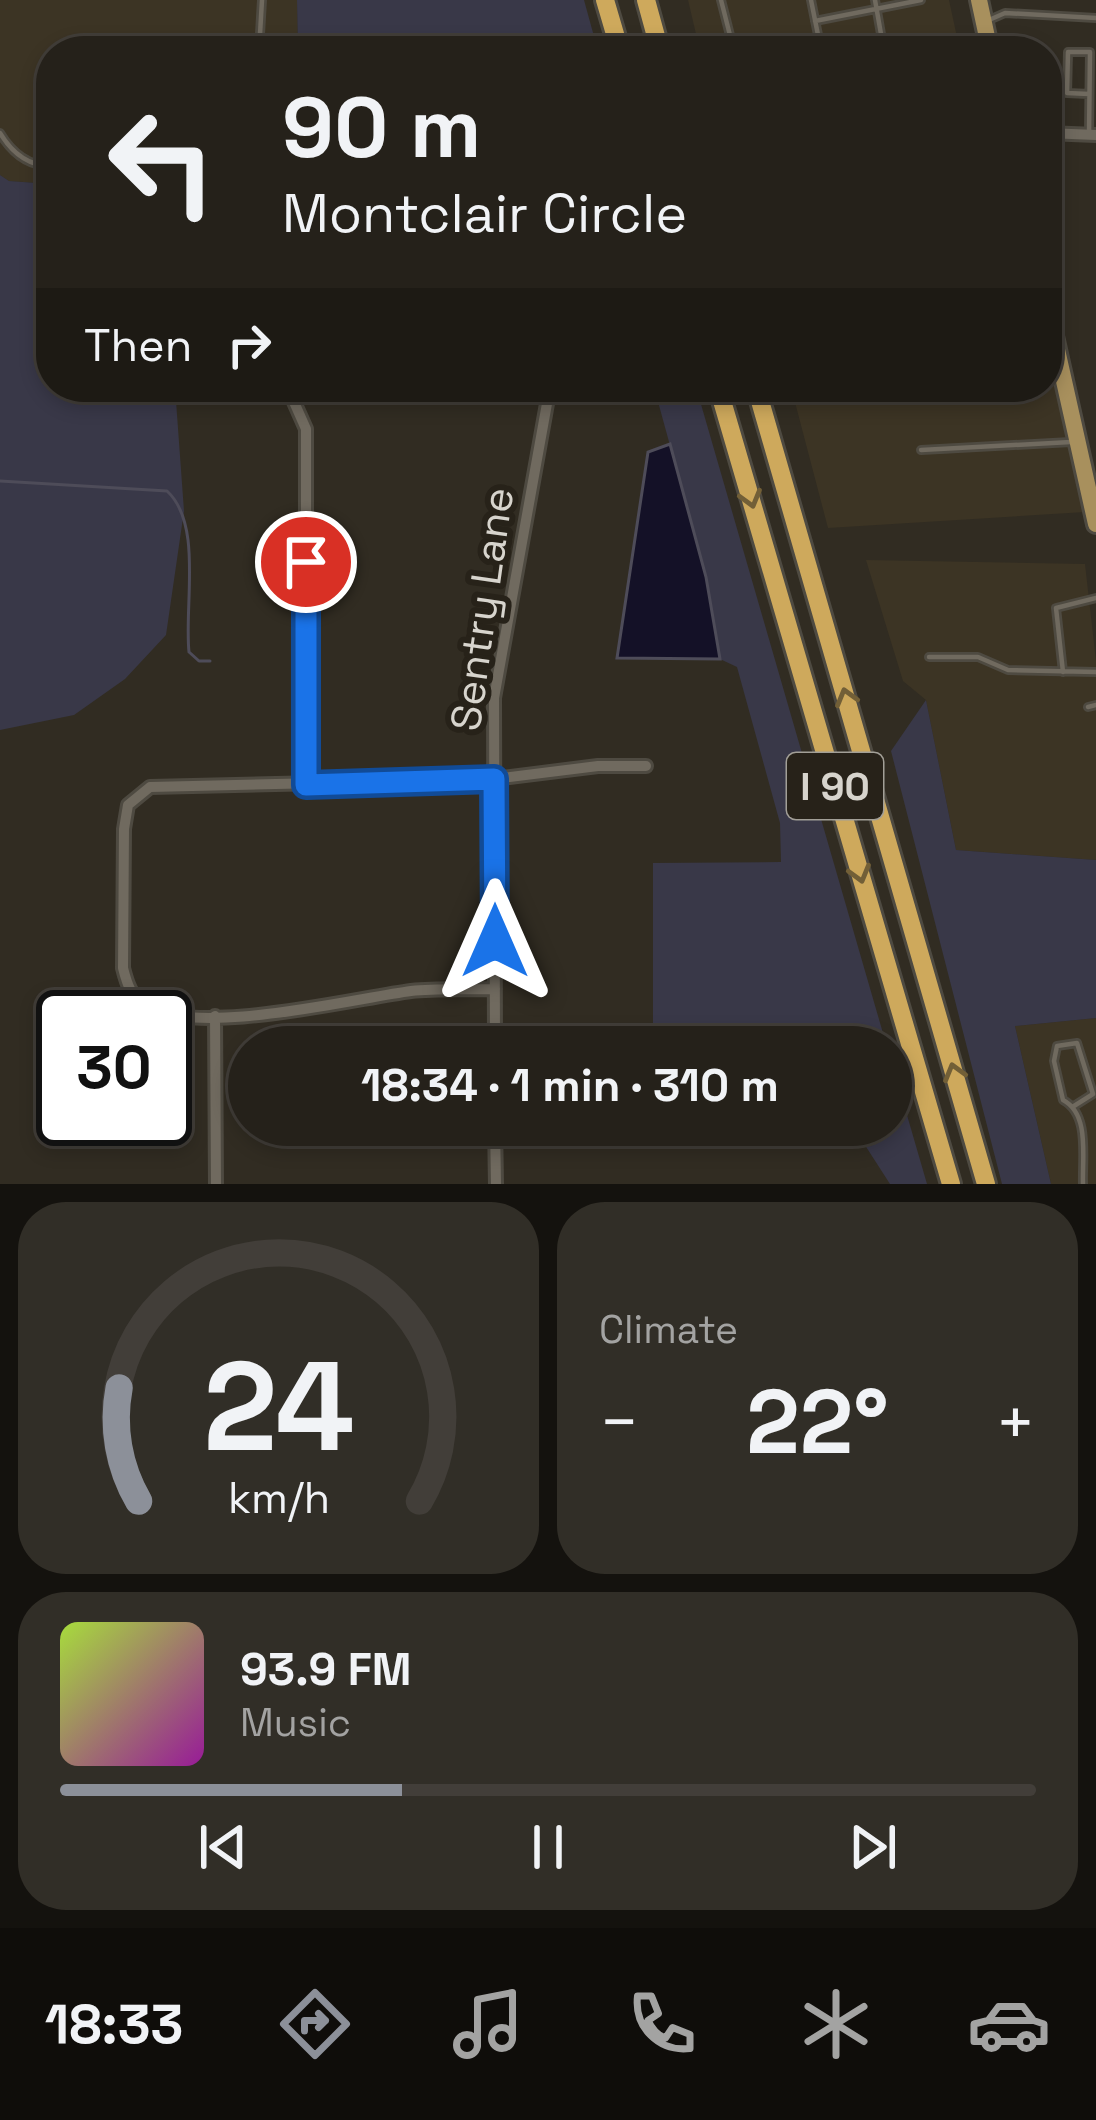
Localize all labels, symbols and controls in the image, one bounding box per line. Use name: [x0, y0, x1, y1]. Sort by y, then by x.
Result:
text: 90 m: [282, 74, 481, 182]
icon: left: [84, 84, 240, 240]
text: Montclair Circle: [282, 179, 687, 248]
icon: right: [216, 312, 282, 378]
text: Then: [84, 317, 192, 374]
street label: Sentry Lane: [439, 484, 525, 734]
one-way arrow: [737, 488, 762, 509]
pin: [255, 511, 357, 613]
icon: arrive: [273, 529, 339, 595]
one-way arrow: [835, 687, 860, 708]
road number: I 90: [787, 753, 883, 819]
one-way arrow: [846, 863, 871, 883]
position arrow: [432, 878, 558, 1004]
speed limit sign: 30: [36, 990, 192, 1146]
text: 18:34 · 1 min · 310 m: [361, 1057, 779, 1114]
one-way arrow: [943, 1062, 968, 1082]
text: Climate: [599, 1305, 738, 1354]
text: 24: [203, 1327, 354, 1486]
text: 22°: [746, 1364, 889, 1479]
text: −: [599, 1380, 640, 1464]
text: +: [995, 1380, 1036, 1464]
text: km/h: [227, 1471, 330, 1526]
text: 93.9 FM: [240, 1641, 411, 1698]
text: Music: [240, 1698, 351, 1747]
icon: previous: [190, 1814, 256, 1880]
icon: pause: [515, 1814, 581, 1880]
icon: next: [840, 1814, 906, 1880]
icon: directions: [273, 1982, 357, 2066]
icon: music: [446, 1982, 530, 2066]
icon: phone: [620, 1982, 704, 2066]
icon: climate: [794, 1982, 878, 2066]
icon: car: [967, 1982, 1051, 2066]
text: 18:33: [45, 1990, 183, 2059]

